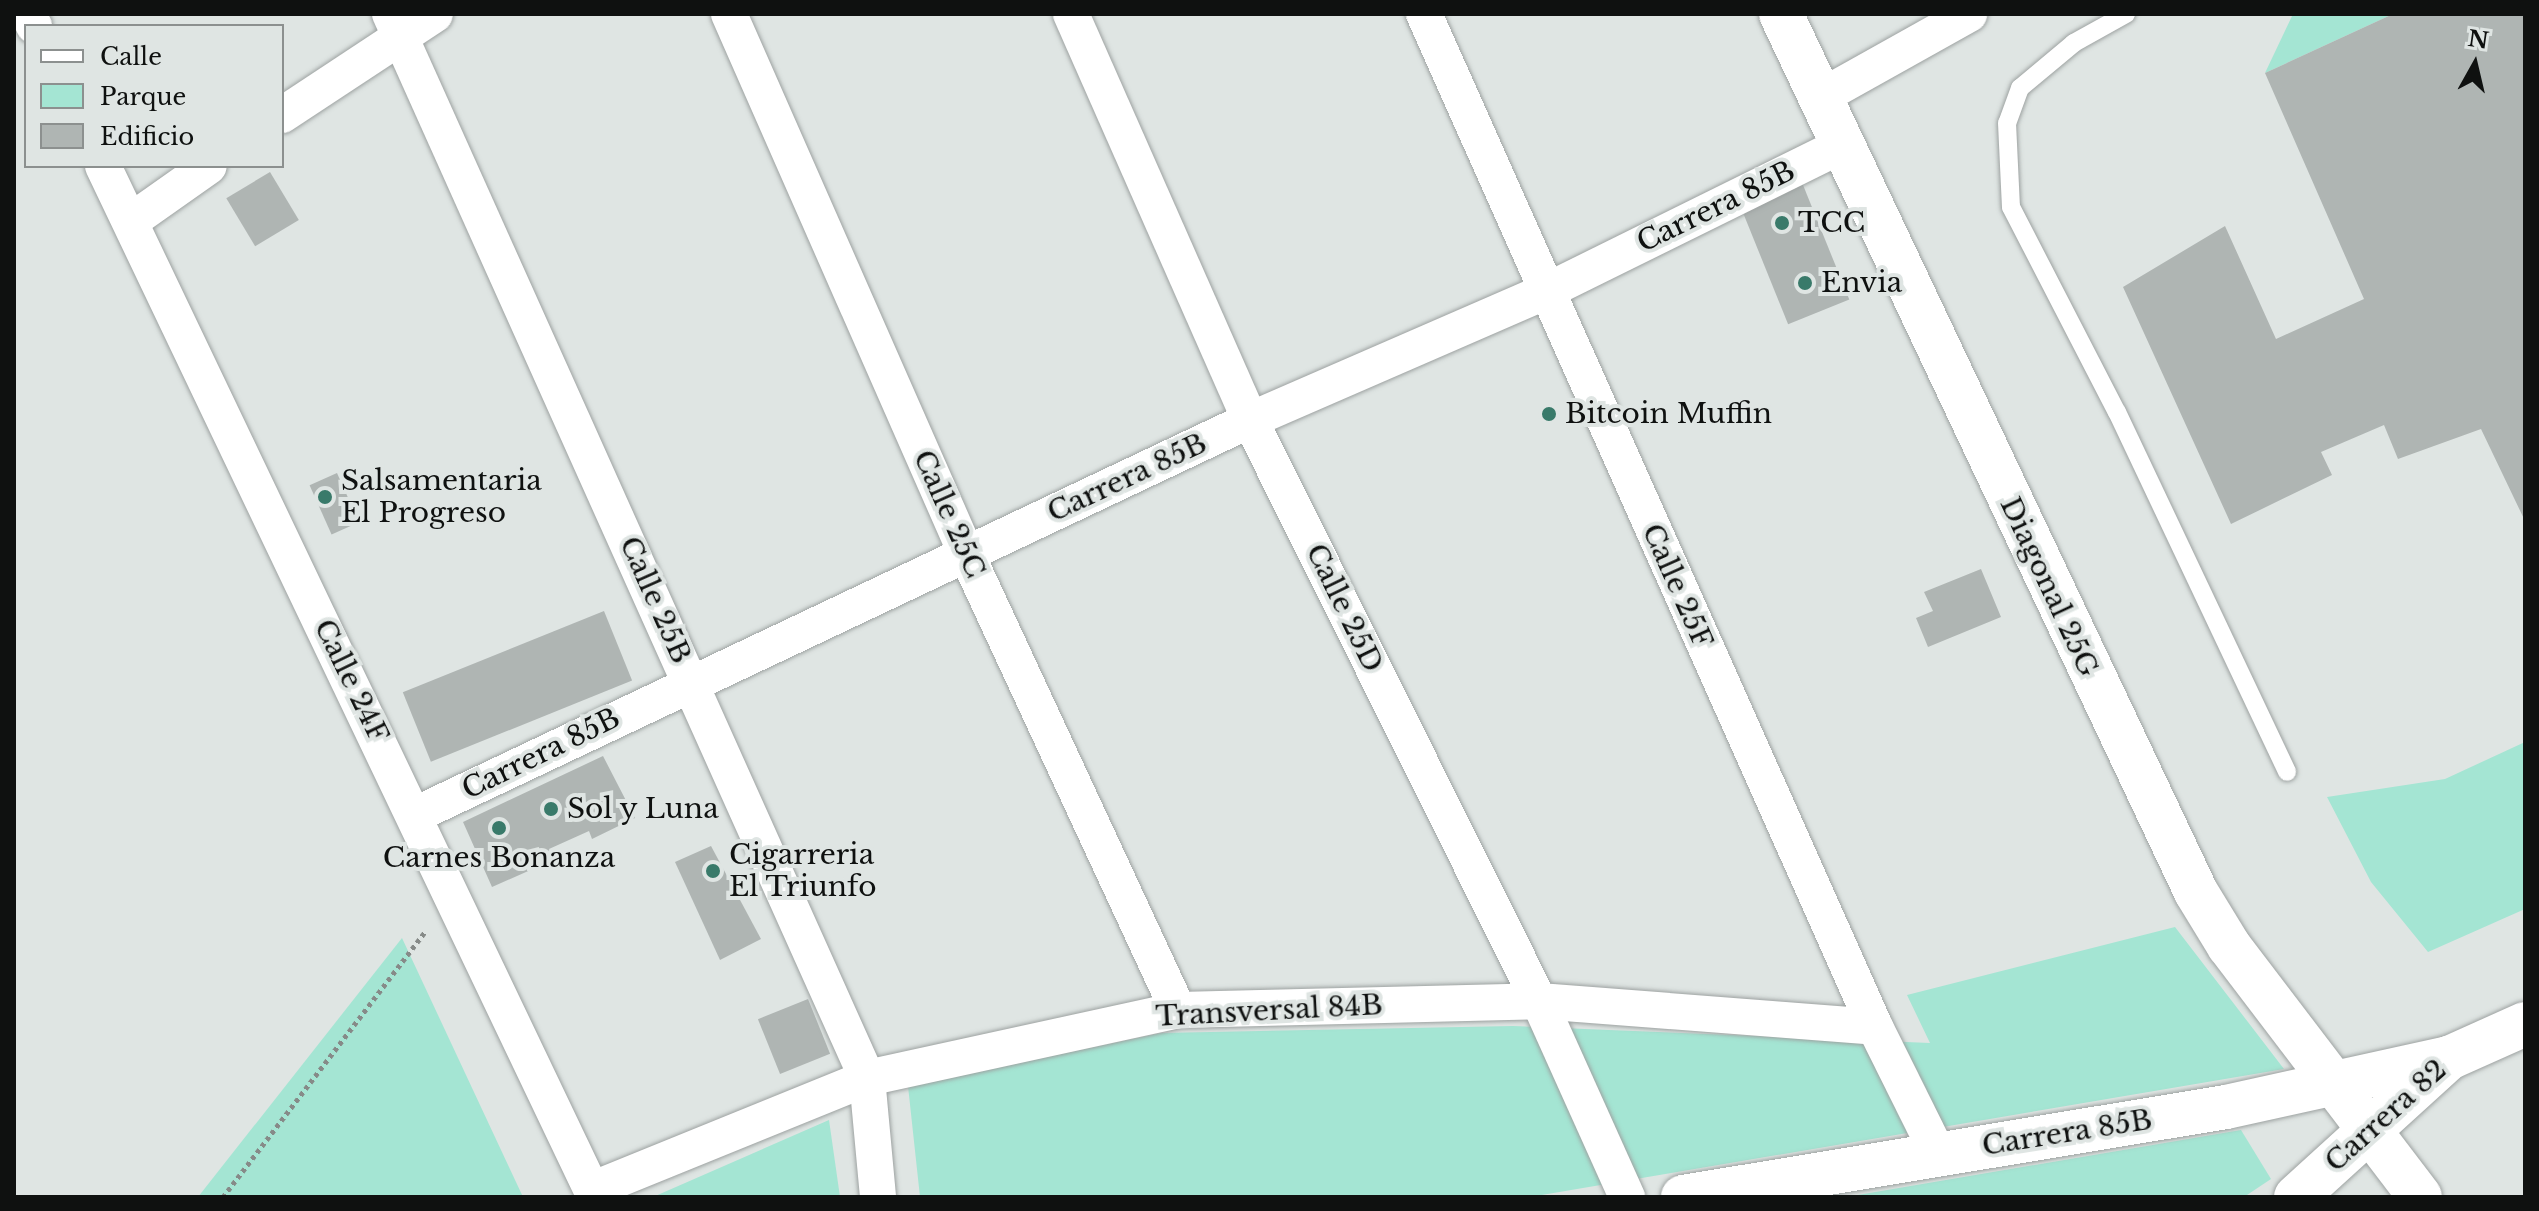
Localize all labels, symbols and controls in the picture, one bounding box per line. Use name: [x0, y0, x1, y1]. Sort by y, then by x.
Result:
legend: [24, 24, 284, 168]
north arrow: [2435, 24, 2515, 104]
text: N: [2466, 25, 2491, 55]
text: Calle: [100, 42, 162, 71]
text: Parque: [100, 82, 186, 111]
text: Edificio: [100, 122, 194, 151]
street label: Carrera 85B: [1631, 154, 1801, 260]
place label: TCC: [1798, 206, 1865, 240]
marker: TCC: [1773, 214, 1791, 232]
place label: Envia: [1821, 266, 1902, 300]
marker: Envia: [1796, 274, 1814, 292]
place label: Bitcoin Muffin: [1565, 397, 1772, 431]
marker: Bitcoin Muffin: [1540, 405, 1558, 423]
street label: Carrera 85B: [1042, 426, 1212, 530]
street label: Calle 25C: [906, 445, 992, 583]
place label: Salsamentaria El Progreso: [341, 464, 542, 530]
marker: Salsamentaria El Progreso: [316, 488, 334, 506]
street label: Diagonal 25G: [1993, 492, 2105, 682]
street label: Calle 25F: [1635, 519, 1719, 653]
street label: Calle 25B: [612, 532, 698, 668]
street label: Calle 25D: [1299, 539, 1389, 677]
street label: Calle 24F: [307, 614, 395, 748]
street label: Carrera 85B: [456, 701, 626, 807]
place label: Sol y Luna: [567, 792, 720, 826]
marker: Sol y Luna: [542, 800, 560, 818]
marker: Carnes Bonanza: [490, 819, 508, 837]
place label: Cigarreria El Triunfo: [729, 838, 877, 904]
place label: Carnes Bonanza: [383, 841, 615, 875]
marker: Cigarreria El Triunfo: [704, 862, 722, 880]
street label: Transversal 84B: [1155, 988, 1383, 1034]
street label: Carrera 82: [2318, 1053, 2454, 1179]
street label: Carrera 85B: [1980, 1103, 2154, 1163]

